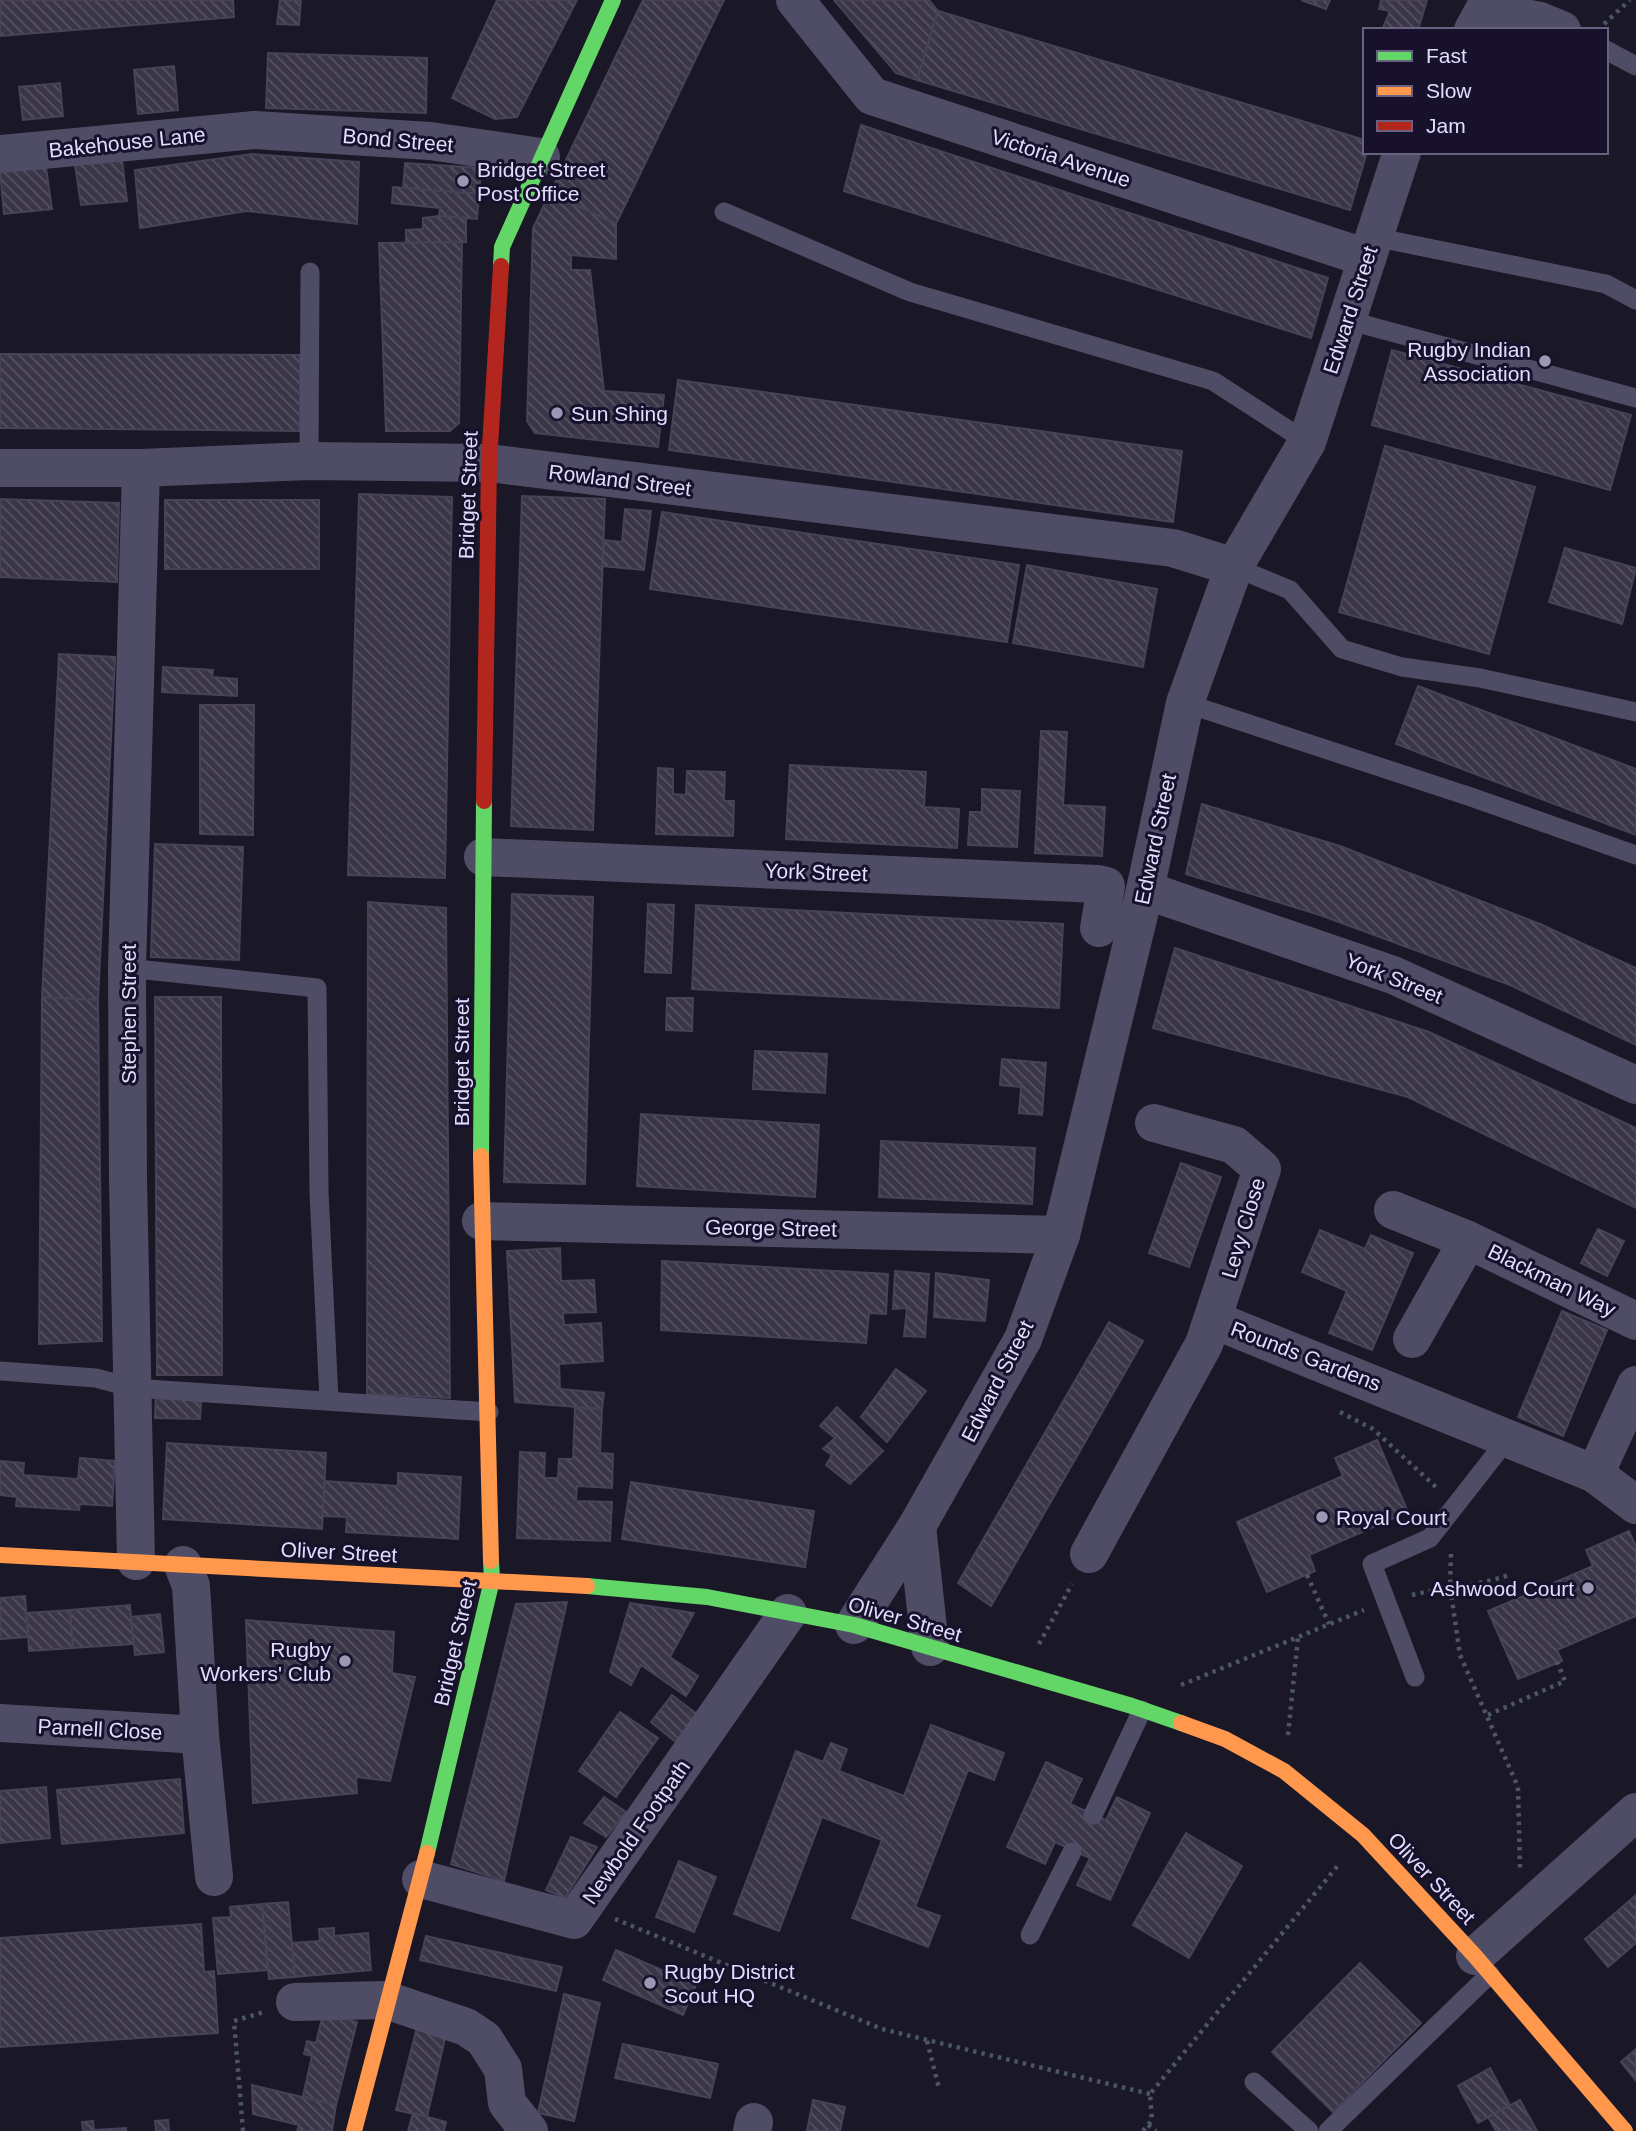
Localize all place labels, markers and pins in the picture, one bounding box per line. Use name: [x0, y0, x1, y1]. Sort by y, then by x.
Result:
place label: Bridget Street Post Office: [477, 158, 606, 205]
marker: Bridget Street Post Office: [455, 173, 471, 189]
place label: Rugby Indian Association: [1407, 338, 1531, 385]
marker: Rugby Indian Association: [1537, 353, 1553, 369]
place label: Sun Shing: [571, 402, 668, 425]
marker: Sun Shing: [549, 405, 565, 421]
place label: Royal Court: [1336, 1506, 1447, 1529]
marker: Royal Court: [1314, 1509, 1330, 1525]
place label: Ashwood Court: [1430, 1577, 1574, 1600]
marker: Ashwood Court: [1580, 1580, 1596, 1596]
place label: Rugby Workers' Club: [200, 1638, 332, 1685]
marker: Rugby Workers' Club: [337, 1653, 353, 1669]
place label: Rugby District Scout HQ: [664, 1960, 795, 2007]
marker: Rugby District Scout HQ: [642, 1975, 658, 1991]

